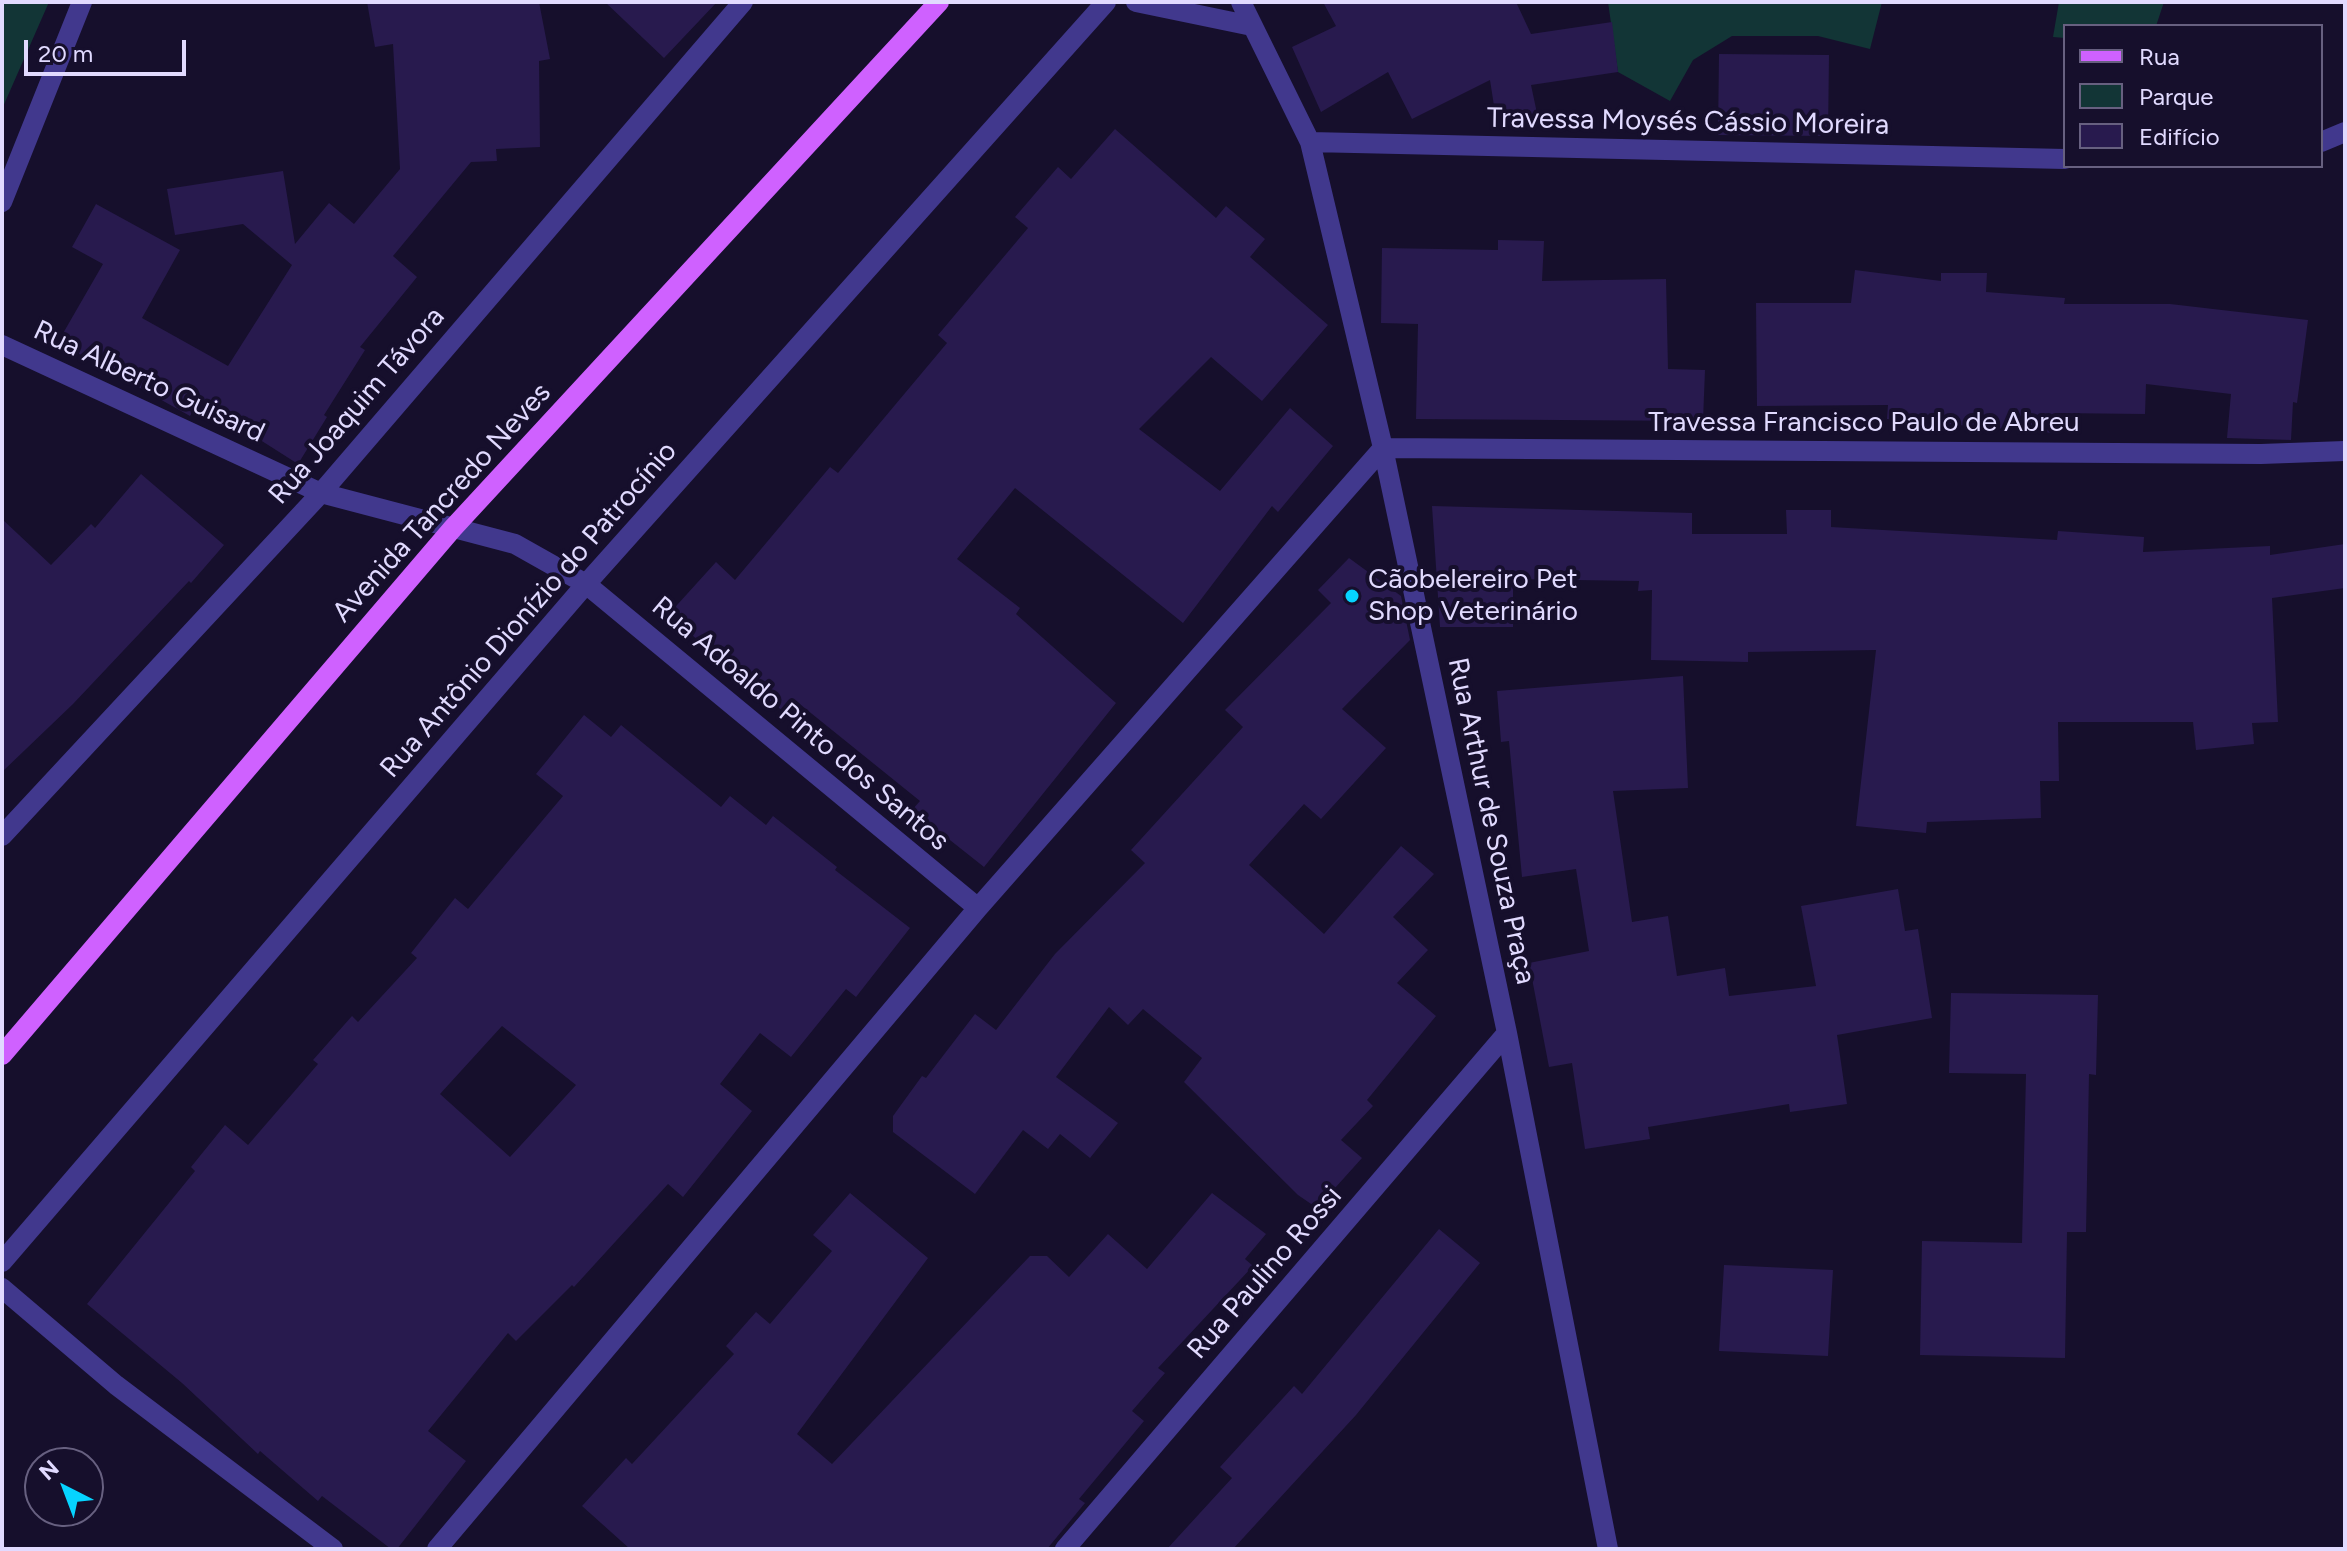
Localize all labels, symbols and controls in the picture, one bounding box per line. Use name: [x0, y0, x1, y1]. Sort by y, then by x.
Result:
scale bar: [28, 24, 190, 74]
legend: [2063, 24, 2323, 168]
text: 20 m: [38, 39, 93, 68]
text: Rua: [2139, 42, 2180, 71]
text: Parque: [2139, 82, 2213, 111]
street label: Travessa Moysés Cássio Moreira: [1487, 102, 1889, 142]
text: Edifício: [2139, 122, 2220, 151]
street label: Rua Joaquim Távora: [262, 301, 452, 511]
street label: Rua Alberto Guisard: [28, 314, 270, 450]
street label: Avenida Tancredo Neves: [326, 377, 558, 629]
street label: Travessa Francisco Paulo de Abreu: [1648, 406, 2080, 440]
street label: Rua Antônio Dionízio do Patrocínio: [374, 435, 684, 785]
place label: Cãobelereiro Pet Shop Veterinário: [1368, 563, 1578, 629]
marker: Cãobelereiro Pet Shop Veterinário: [1343, 587, 1361, 605]
street label: Rua Adoaldo Pinto dos Santos: [645, 590, 955, 858]
street label: Rua Arthur de Souza Praça: [1440, 655, 1542, 987]
street label: Rua Paulino Rossi: [1181, 1180, 1349, 1366]
north arrow: [24, 1447, 104, 1527]
text: N: [34, 1455, 64, 1486]

